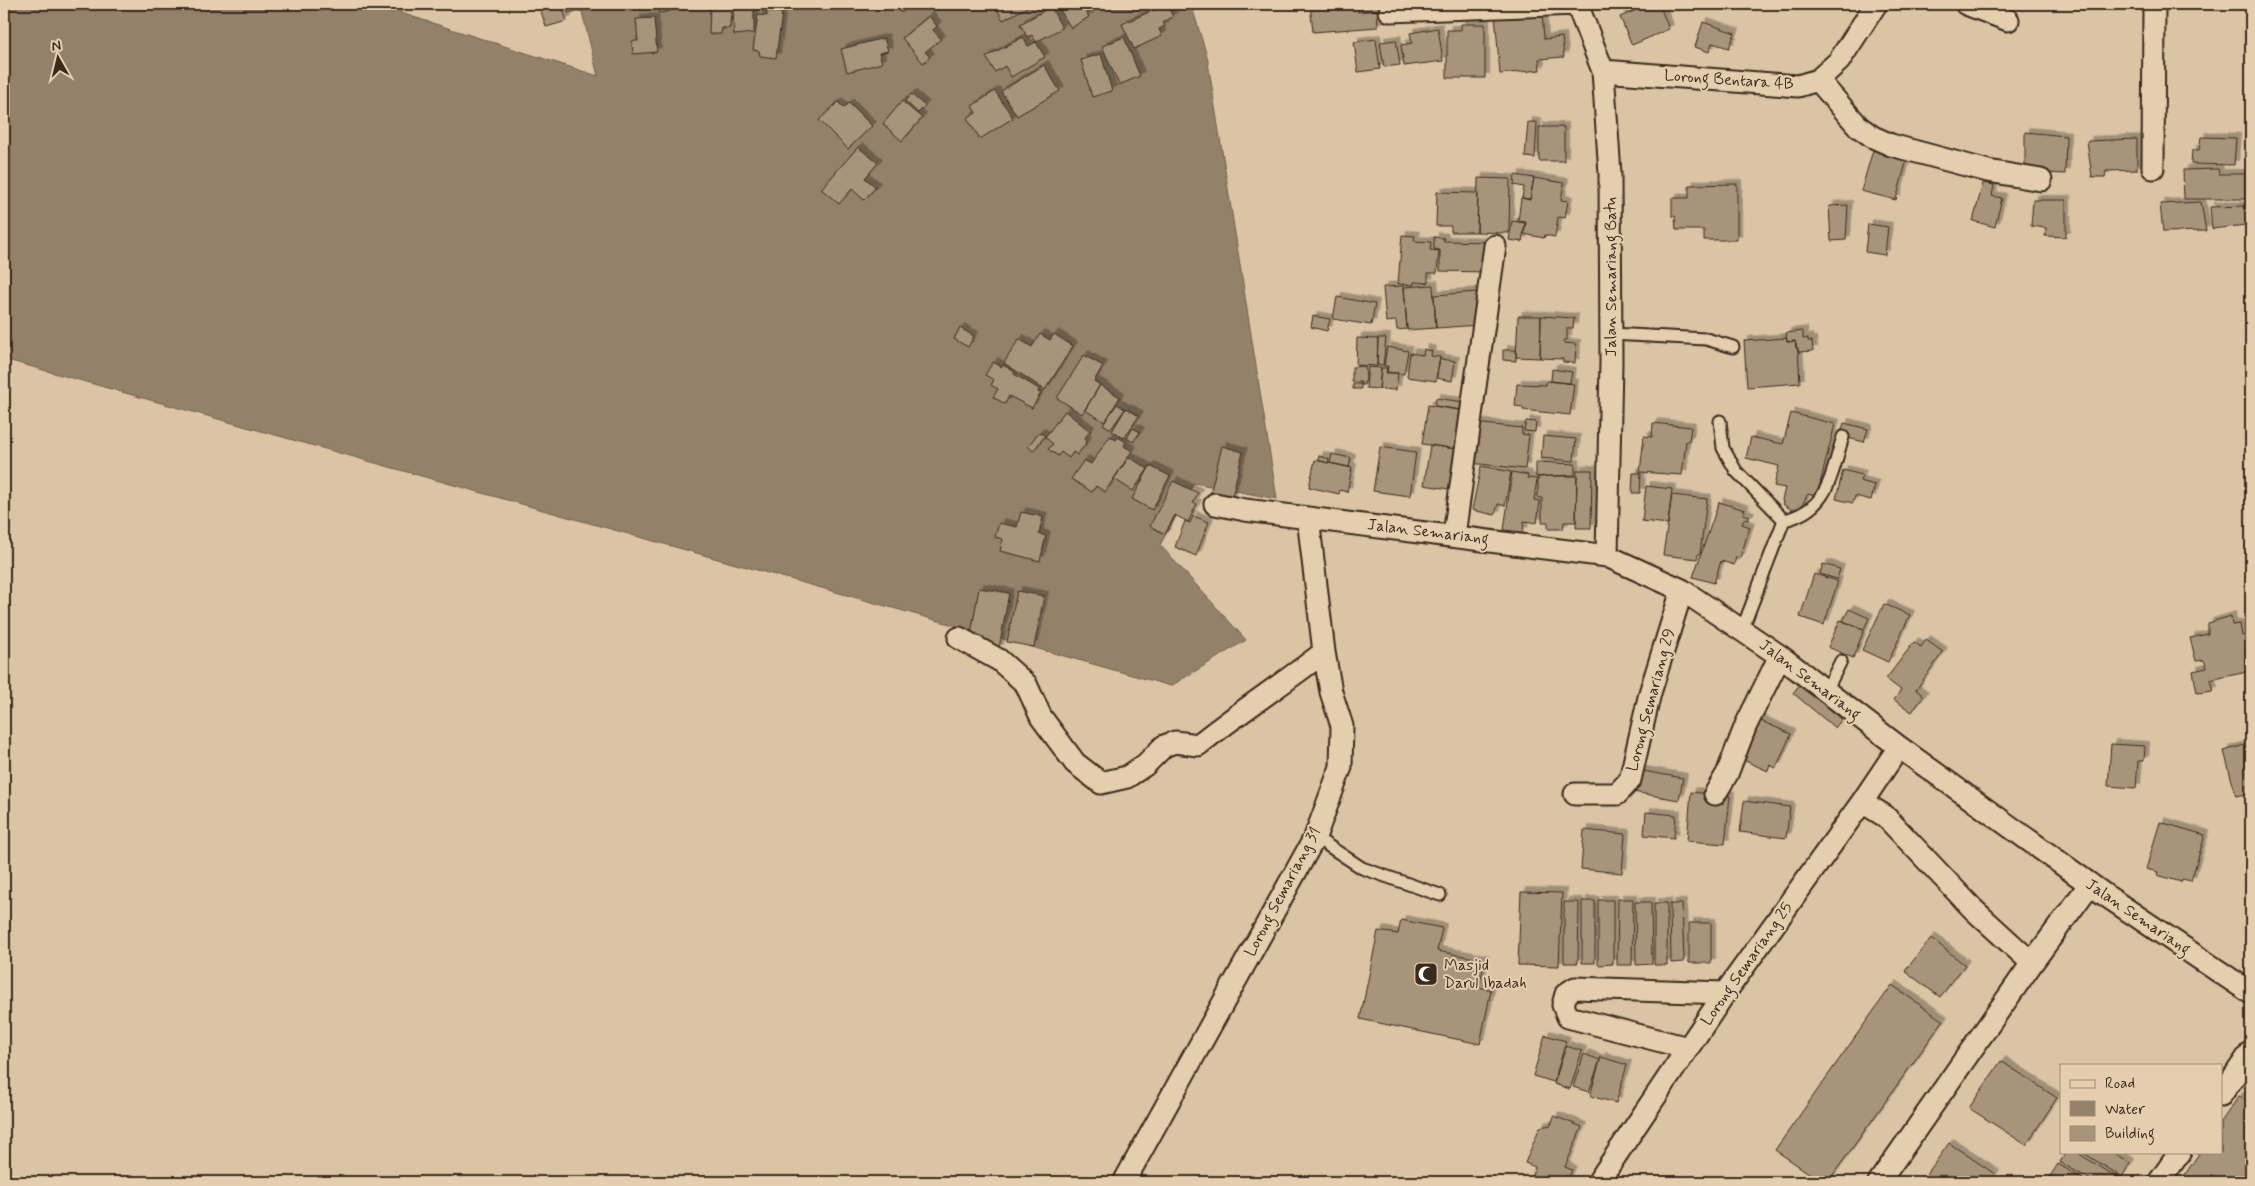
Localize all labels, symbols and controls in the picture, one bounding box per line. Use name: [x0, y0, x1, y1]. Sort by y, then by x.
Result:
north arrow: [32, 32, 82, 82]
text: N: [50, 37, 62, 56]
street label: Lorong Bentara 4B: [1664, 65, 1794, 96]
street label: Jalan Semariang Batu: [1601, 196, 1623, 357]
street label: Jalan Semariang: [1366, 514, 1490, 551]
street label: Lorong Semariang 29: [1622, 626, 1681, 774]
street label: Jalan Semariang: [1754, 635, 1865, 726]
street label: Lorong Semariang 31: [1240, 824, 1327, 961]
street label: Jalan Semariang: [2081, 874, 2195, 961]
street label: Lorong Semariang 25: [1697, 898, 1798, 1030]
place label: Masjid Darul Ibadah: [1444, 955, 1527, 994]
mosque icon: Masjid Darul Ibadah: [1413, 961, 1439, 987]
legend: [2060, 1064, 2222, 1154]
text: Road: [2105, 1074, 2135, 1094]
text: Water: [2105, 1100, 2145, 1120]
text: Building: [2105, 1124, 2155, 1145]

